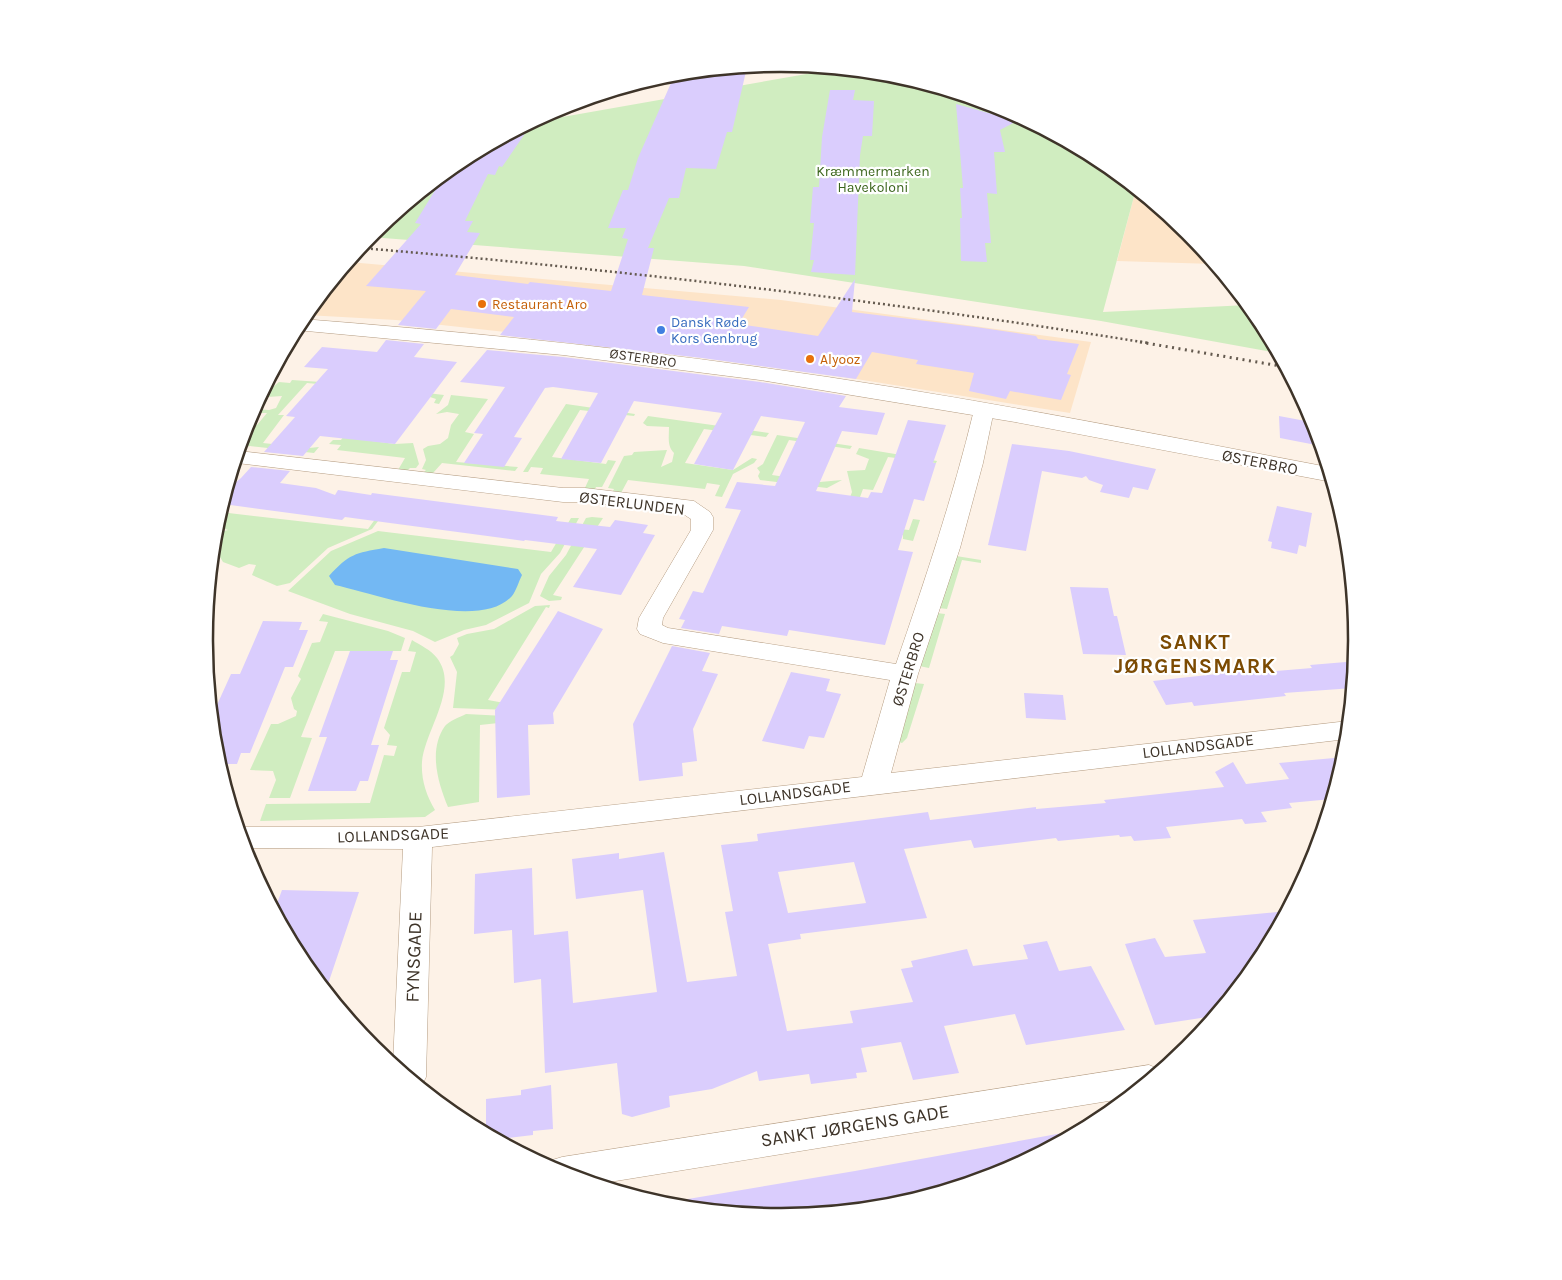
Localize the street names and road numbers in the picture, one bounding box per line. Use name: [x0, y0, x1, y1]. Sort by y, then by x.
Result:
street label: ØSTERBRO: [609, 345, 677, 371]
street label: ØSTERBRO: [1220, 445, 1300, 479]
street label: ØSTERLUNDEN: [578, 487, 686, 519]
street label: ØSTERBRO: [888, 629, 928, 709]
street label: LOLLANDSGADE: [1141, 730, 1255, 762]
street label: LOLLANDSGADE: [738, 777, 852, 809]
street label: LOLLANDSGADE: [337, 824, 449, 846]
street label: FYNSGADE: [401, 911, 427, 1003]
street label: SANKT JØRGENS GADE: [759, 1100, 951, 1152]

